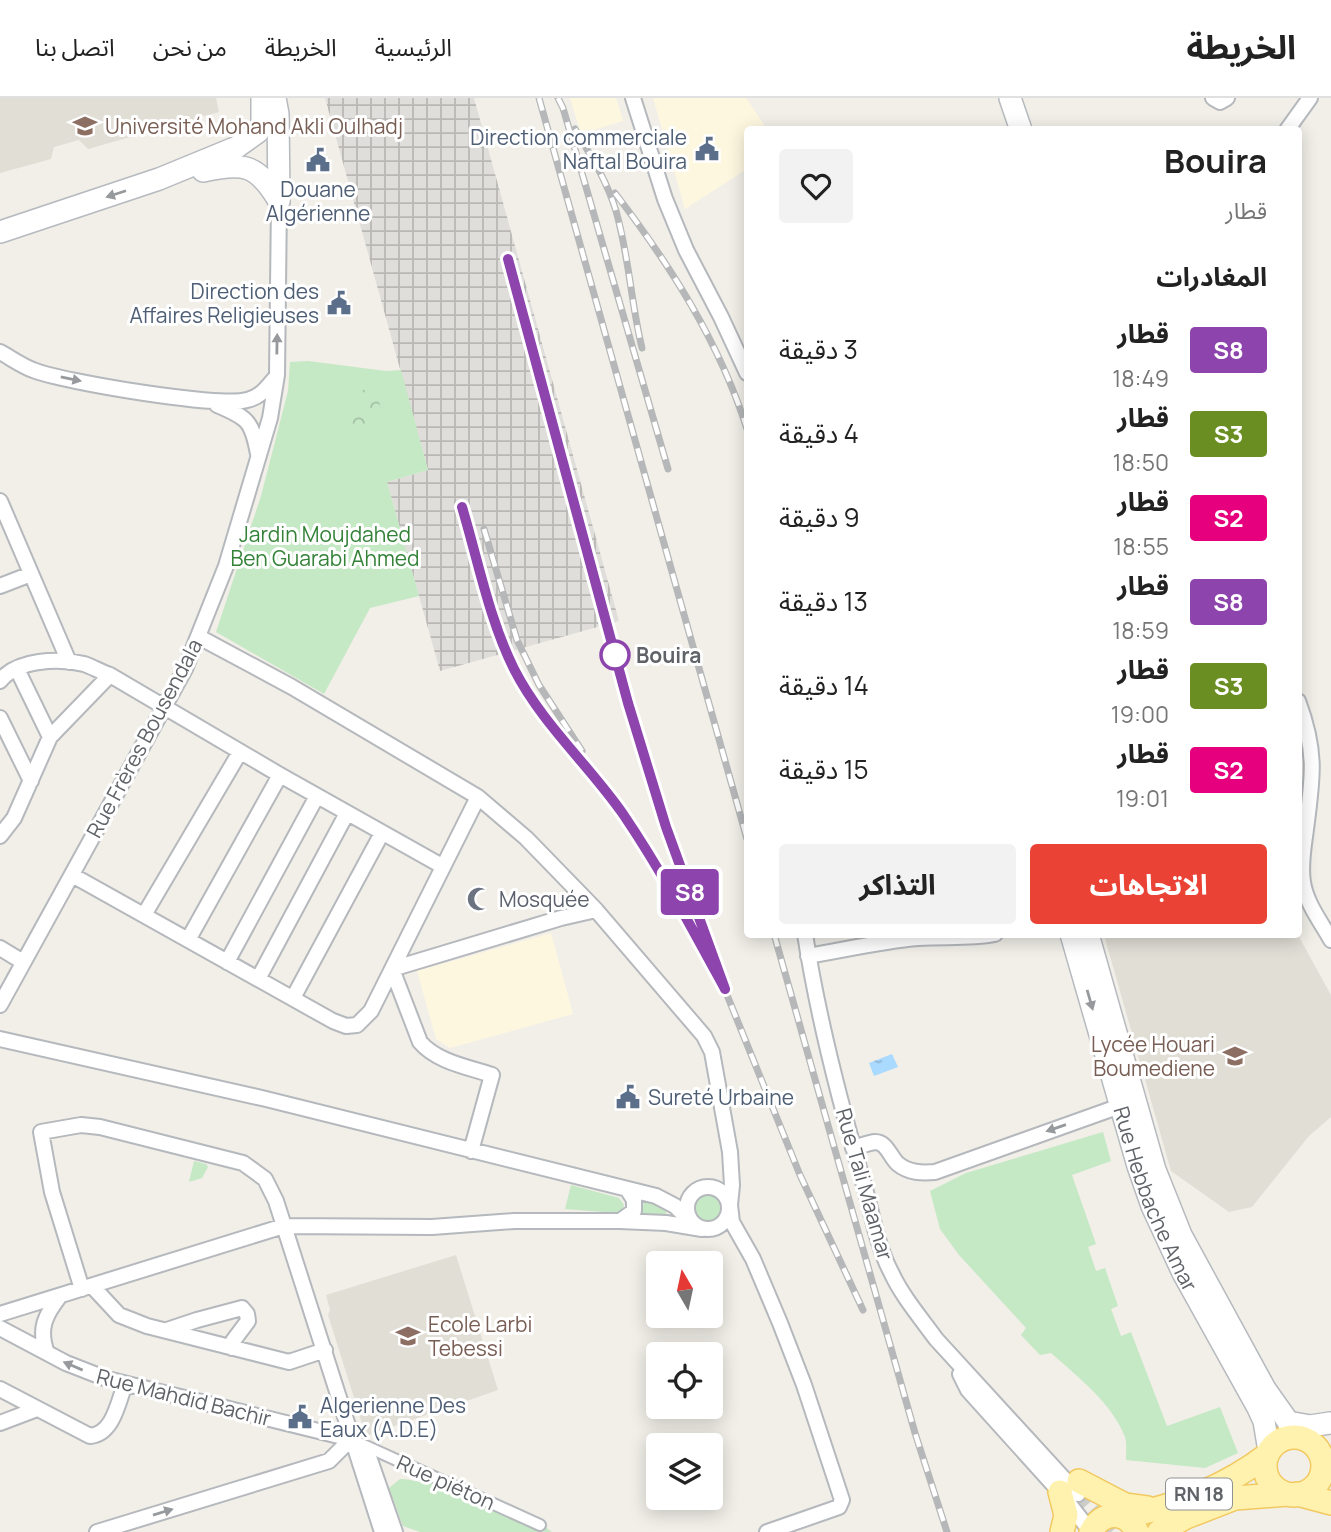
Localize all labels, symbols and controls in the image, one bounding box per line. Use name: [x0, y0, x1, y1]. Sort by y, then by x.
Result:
text: الخريطة: [1186, 24, 1296, 69]
text: اتصل بنا: [35, 30, 115, 63]
text: من نحن: [153, 30, 227, 63]
text: الخريطة: [265, 30, 337, 63]
text: الرئيسية: [375, 30, 452, 63]
school or university icon: Université Mohand Akli Oulhadj: [71, 112, 99, 140]
place label: Université Mohand Akli Oulhadj: [105, 112, 403, 140]
place label: Direction commerciale Naftal Bouira: [470, 123, 687, 175]
public building icon: Direction commerciale Naftal Bouira: [693, 135, 721, 163]
text: Bouira: [1164, 138, 1267, 183]
public building icon: Douane Algérienne: [304, 146, 332, 174]
button: heart: [779, 149, 853, 223]
place label: Douane Algérienne: [266, 175, 370, 227]
one-way arrow: [106, 189, 127, 200]
text: قطار: [1225, 194, 1267, 226]
text: المغادرات: [1156, 258, 1267, 294]
place label: Direction des Affaires Religieuses: [129, 277, 319, 329]
public building icon: Direction des Affaires Religieuses: [325, 289, 353, 317]
text: قطار: [1117, 315, 1169, 351]
text: 3 دقيقة: [779, 331, 858, 367]
one-way arrow: [271, 332, 283, 354]
text: S8: [1213, 333, 1244, 366]
text: 18:49: [1112, 362, 1169, 394]
one-way arrow: [60, 374, 82, 385]
text: قطار: [1117, 399, 1169, 435]
text: 4 دقيقة: [779, 415, 859, 451]
text: S3: [1214, 417, 1243, 450]
text: 18:50: [1112, 446, 1169, 478]
text: قطار: [1117, 483, 1169, 519]
text: 9 دقيقة: [779, 499, 860, 535]
text: S2: [1213, 501, 1244, 534]
park label: Jardin Moujdahed Ben Guarabi Ahmed: [230, 520, 420, 572]
text: 18:55: [1113, 530, 1169, 562]
text: قطار: [1117, 567, 1169, 603]
text: 13 دقيقة: [779, 583, 868, 619]
text: S8: [1213, 585, 1244, 618]
text: 18:59: [1112, 614, 1169, 646]
street label: Rue Frères Bousendala: [80, 634, 208, 842]
marker: Bouira: [600, 640, 630, 670]
place label: Bouira: [636, 641, 701, 669]
text: قطار: [1117, 651, 1169, 687]
text: 14 دقيقة: [779, 667, 869, 703]
text: S3: [1214, 669, 1243, 702]
text: 19:00: [1111, 698, 1169, 730]
text: قطار: [1117, 735, 1169, 771]
text: 15 دقيقة: [779, 751, 869, 787]
text: S2: [1213, 753, 1244, 786]
text: 19:01: [1116, 782, 1169, 814]
button: التذاكر: [779, 844, 1016, 924]
button: الاتجاهات: [1030, 844, 1267, 924]
line badge: S8: [658, 869, 722, 915]
text: S8: [675, 875, 705, 908]
mosque icon: Mosquée: [465, 885, 493, 913]
place label: Mosquée: [499, 885, 589, 913]
one-way arrow: [1086, 990, 1096, 1011]
place label: Lycée Houari Boumediene: [1091, 1030, 1215, 1082]
school or university icon: Lycée Houari Boumediene: [1221, 1042, 1249, 1070]
public building icon: Sureté Urbaine: [614, 1083, 642, 1111]
place label: Sureté Urbaine: [648, 1083, 794, 1111]
street label: Rue Hebbache Amar: [1107, 1103, 1204, 1296]
street label: Rue Tali Maamar: [830, 1105, 900, 1264]
one-way arrow: [1045, 1123, 1066, 1134]
north arrow: [646, 1251, 723, 1328]
map controls: [646, 1251, 723, 1510]
place label: Ecole Larbi Tebessi: [428, 1310, 532, 1362]
school or university icon: Ecole Larbi Tebessi: [394, 1322, 422, 1350]
button: locate: [646, 1342, 723, 1419]
one-way arrow: [63, 1360, 83, 1372]
street label: Rue Mahdid Bachir: [94, 1362, 275, 1432]
place label: Algerienne Des Eaux (A.D.E): [320, 1391, 466, 1443]
public building icon: Algerienne Des Eaux (A.D.E): [286, 1403, 314, 1431]
button: layers: [646, 1433, 723, 1510]
street label: Rue piéton: [392, 1448, 500, 1516]
road number: RN 18: [1166, 1478, 1232, 1510]
one-way arrow: [152, 1506, 173, 1517]

